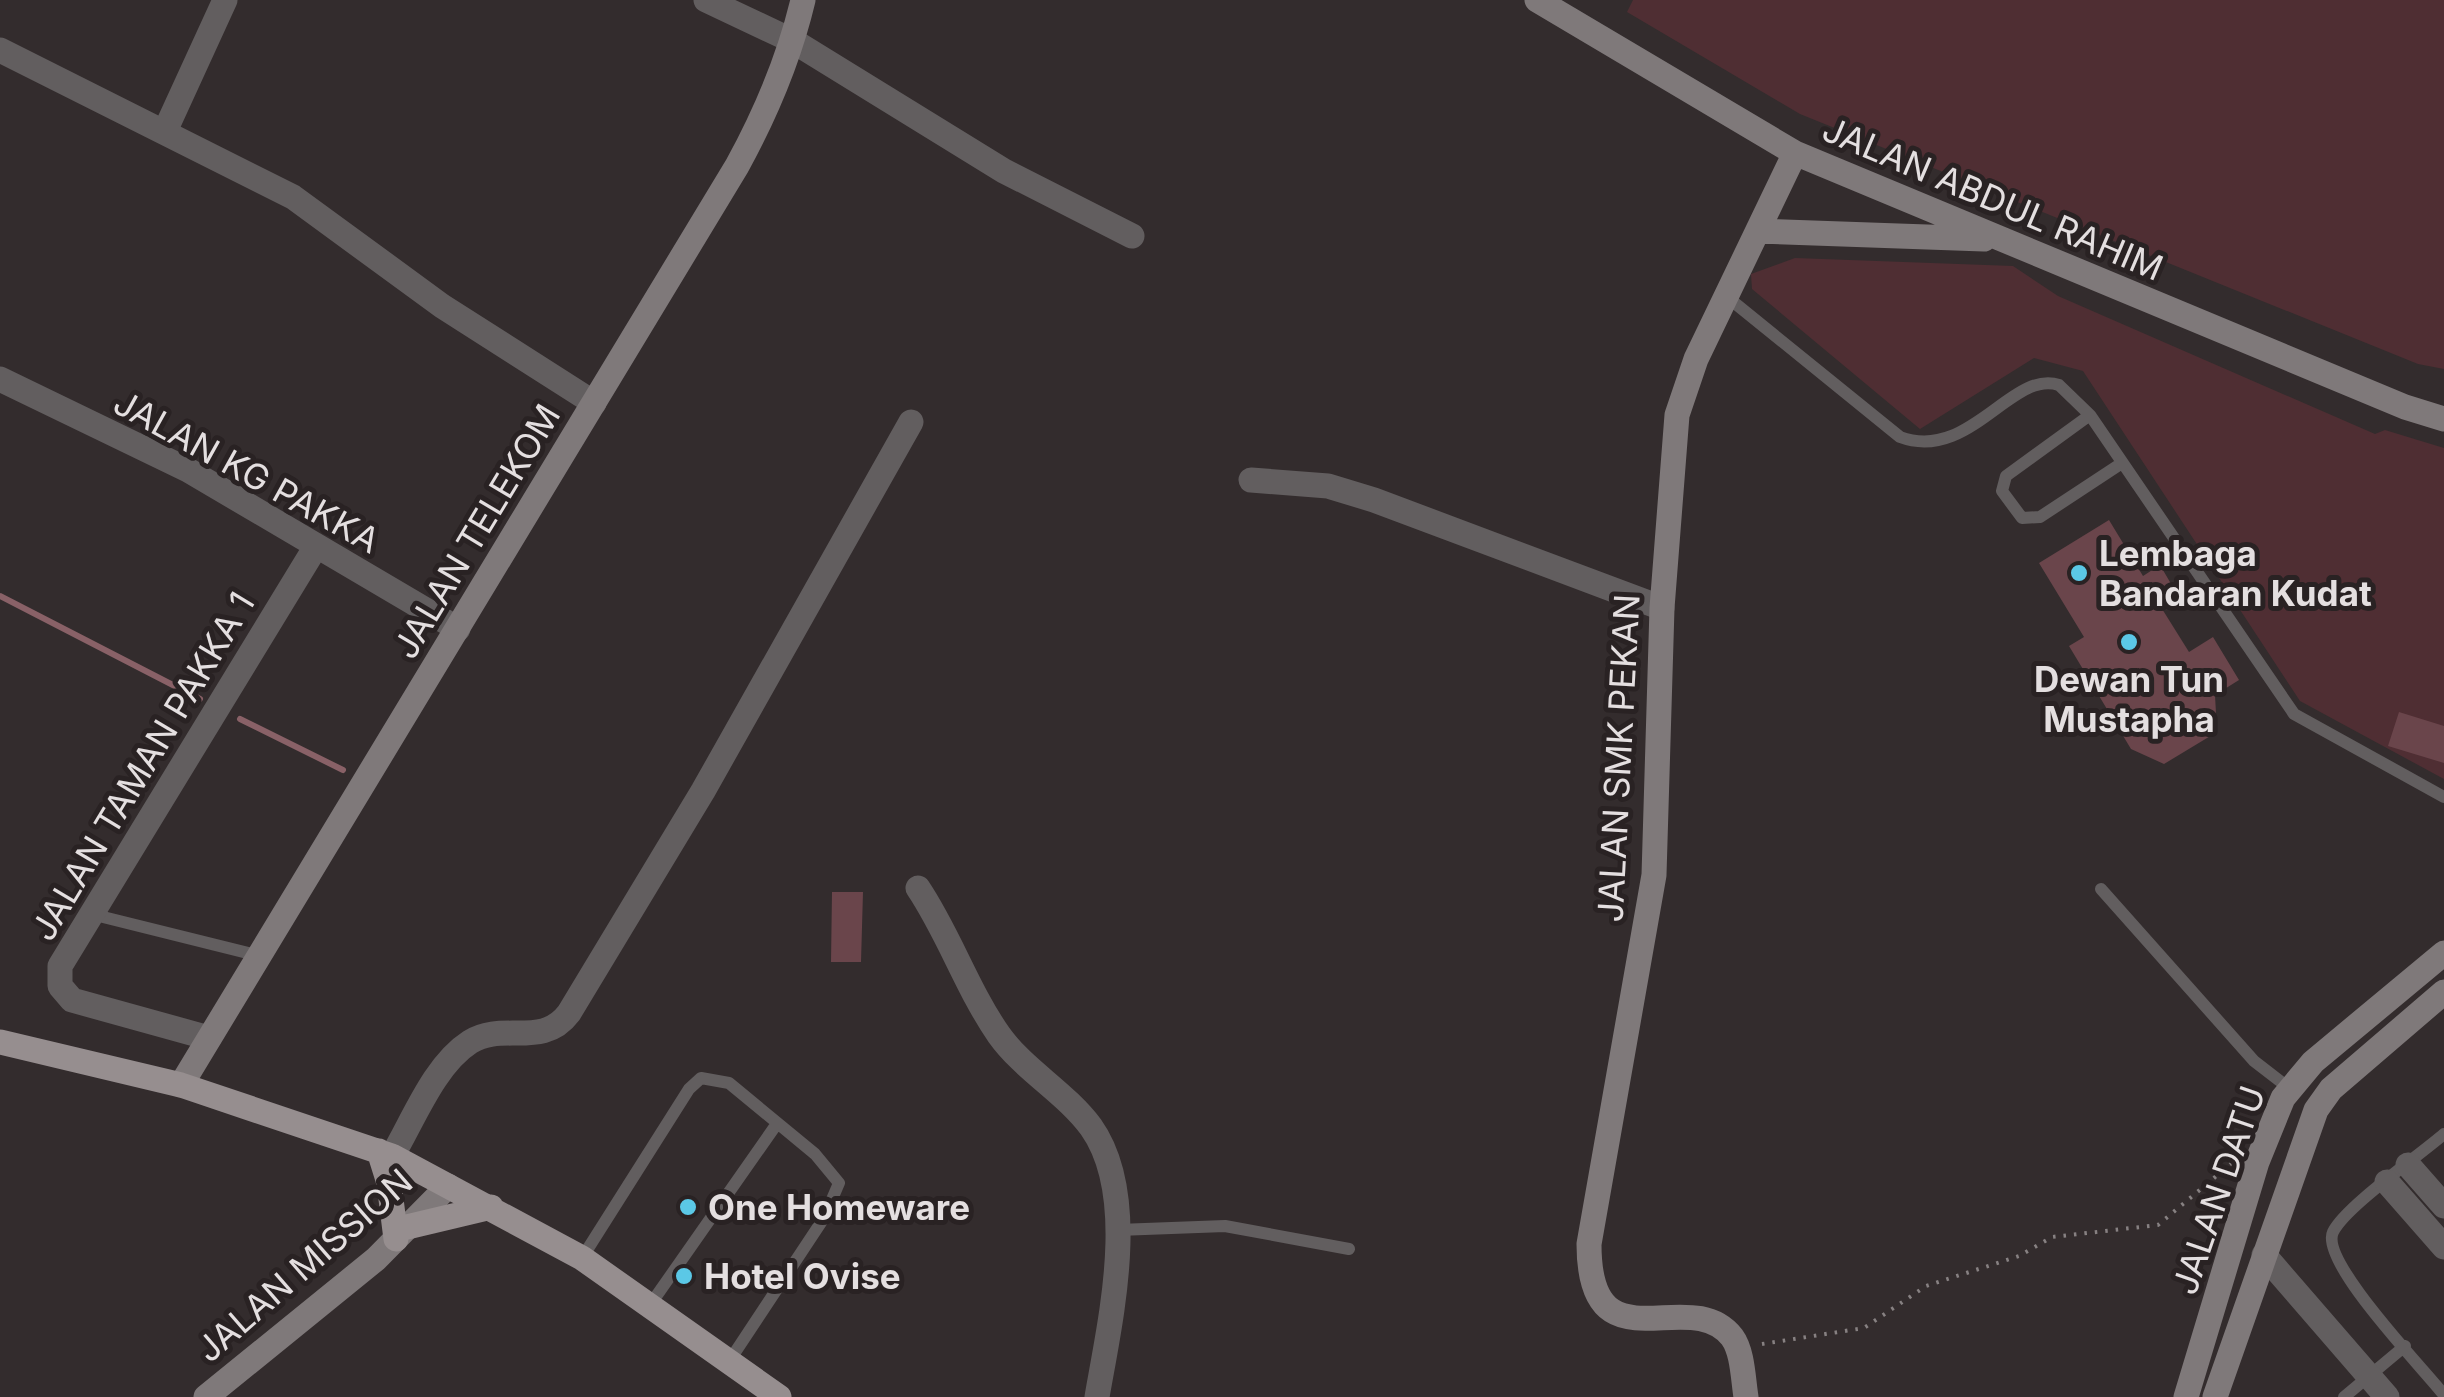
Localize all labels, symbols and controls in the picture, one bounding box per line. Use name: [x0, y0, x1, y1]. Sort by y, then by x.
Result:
street label: JALAN ABDUL RAHIM: [1817, 107, 2169, 289]
street label: JALAN KG PAKKA: [107, 381, 387, 561]
street label: JALAN TELEKOM: [384, 396, 568, 666]
place label: Lembaga Bandaran Kudat: [2099, 532, 2372, 614]
marker: Lembaga Bandaran Kudat: [2068, 562, 2090, 584]
street label: JALAN TAMAN PAKKA 1: [21, 584, 263, 948]
street label: JALAN SMK PEKAN: [1588, 593, 1648, 923]
marker: Dewan Tun Mustapha: [2118, 631, 2140, 653]
place label: Dewan Tun Mustapha: [2034, 658, 2224, 740]
street label: JALAN DATU: [2163, 1080, 2273, 1300]
street label: JALAN MISSION: [188, 1160, 420, 1370]
place label: One Homeware: [708, 1186, 970, 1228]
marker: One Homeware: [677, 1196, 699, 1218]
place label: Hotel Ovise: [704, 1255, 901, 1297]
marker: Hotel Ovise: [673, 1265, 695, 1287]

